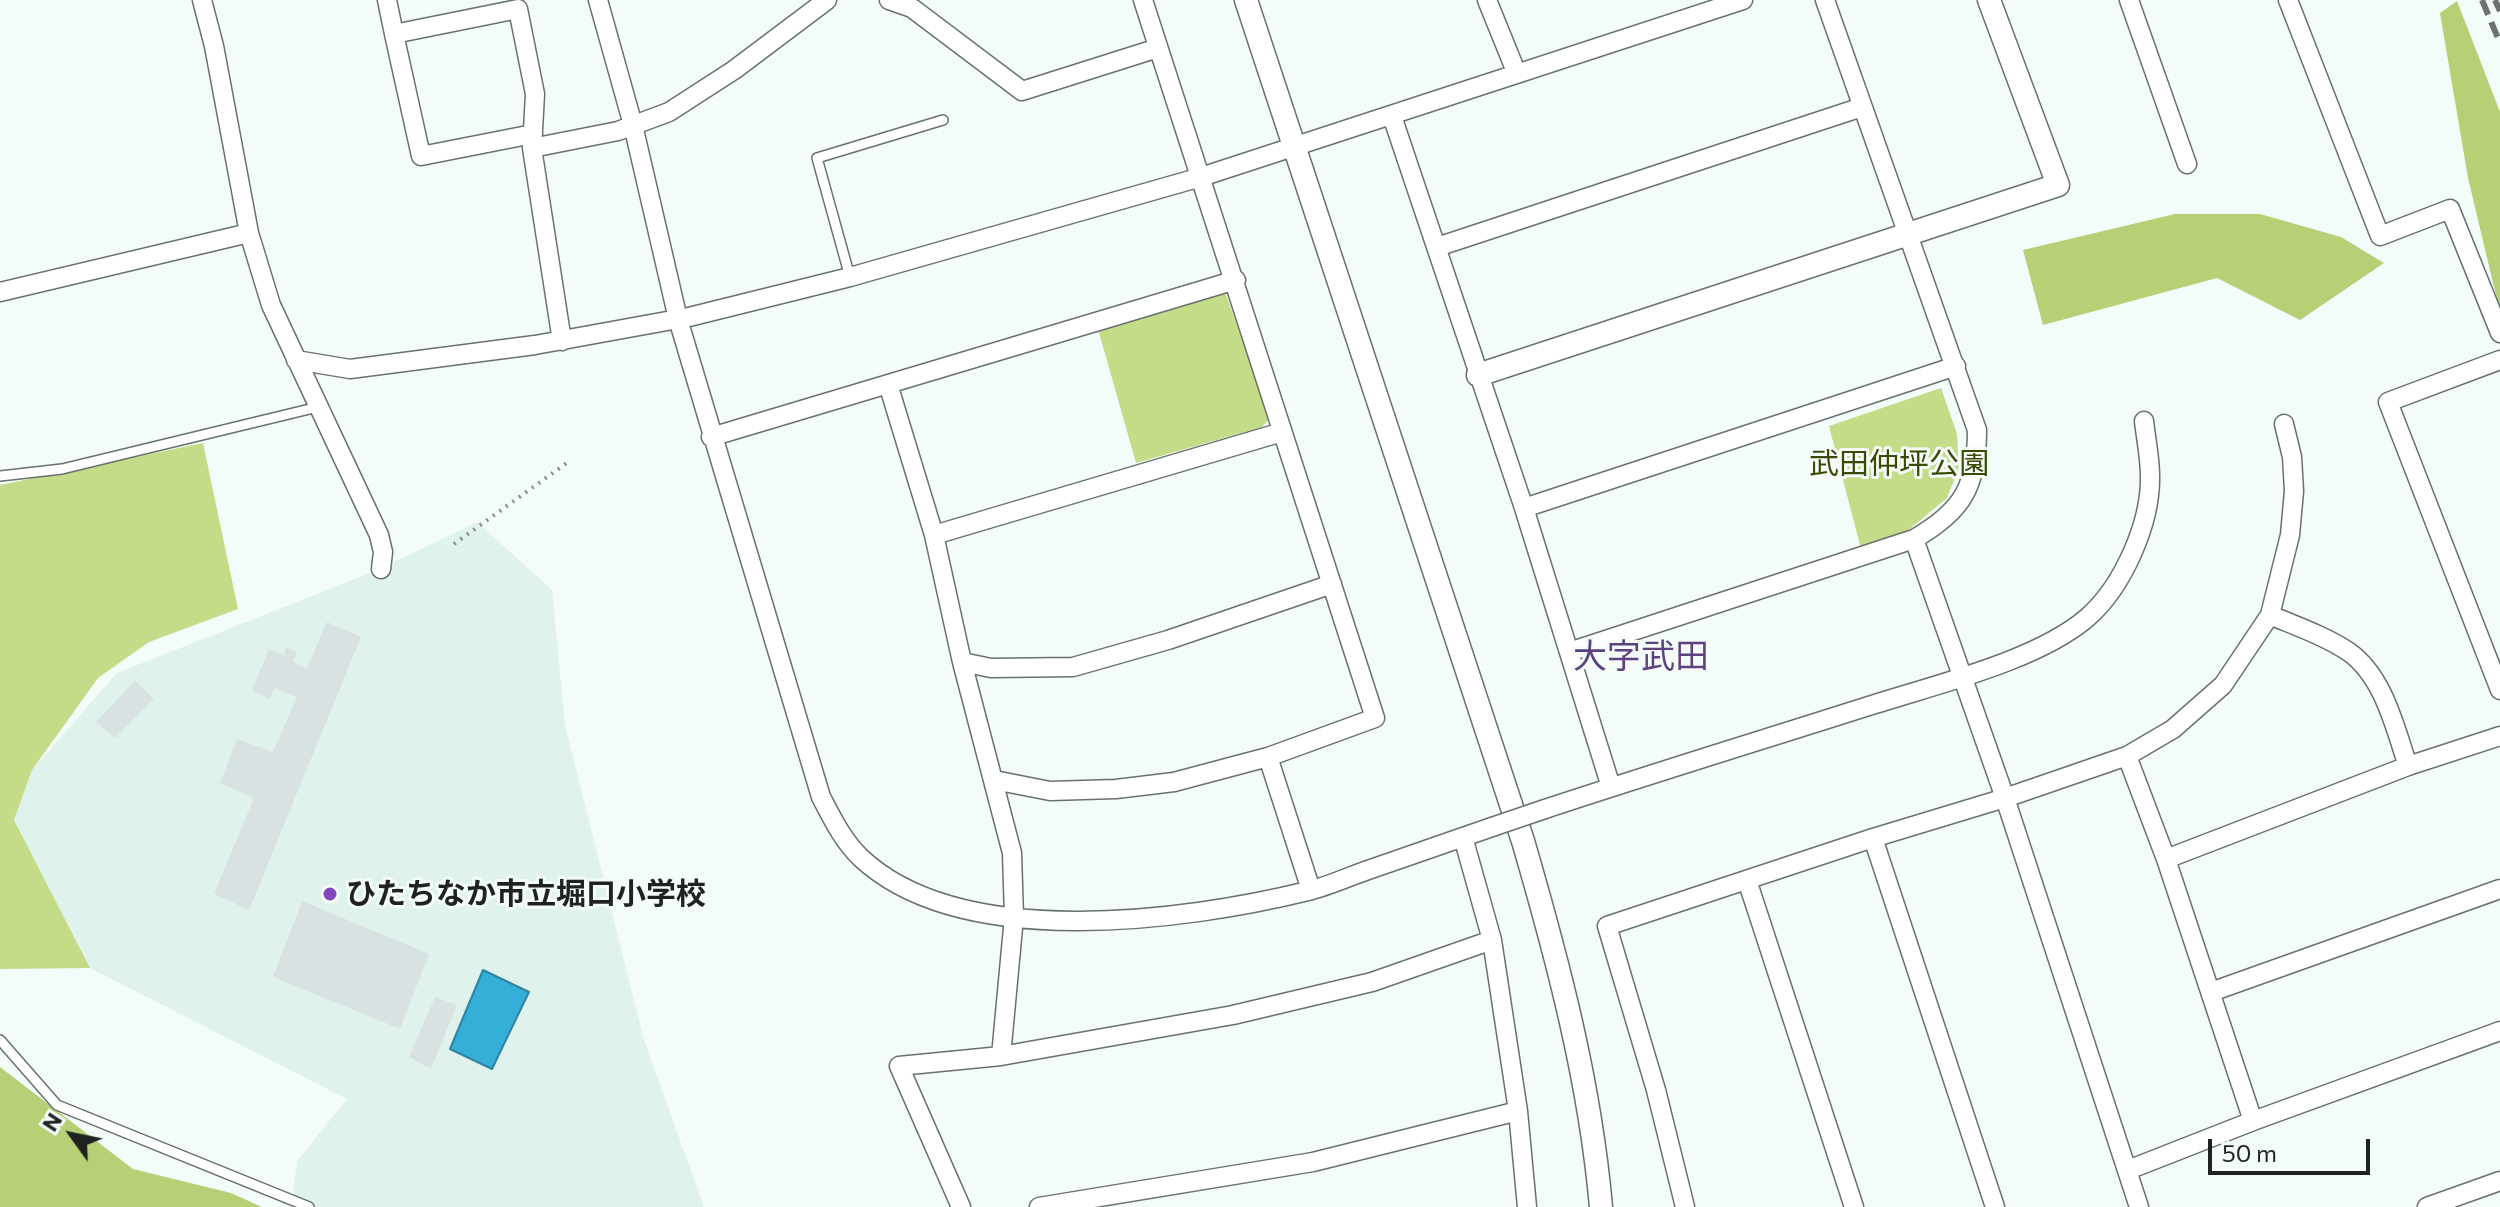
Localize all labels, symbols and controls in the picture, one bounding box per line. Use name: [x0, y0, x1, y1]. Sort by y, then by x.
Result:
park label: 武田仲坪公園: [1809, 446, 1989, 482]
district label: 大字武田: [1573, 637, 1709, 677]
place label: ひたちなか市立堀口小学校: [346, 876, 706, 912]
marker: ひたちなか市立堀口小学校: [321, 885, 339, 903]
north arrow: [32, 1095, 112, 1175]
text: N: [36, 1107, 67, 1136]
scale bar: [2212, 1123, 2374, 1173]
text: 50 m: [2222, 1138, 2277, 1167]

